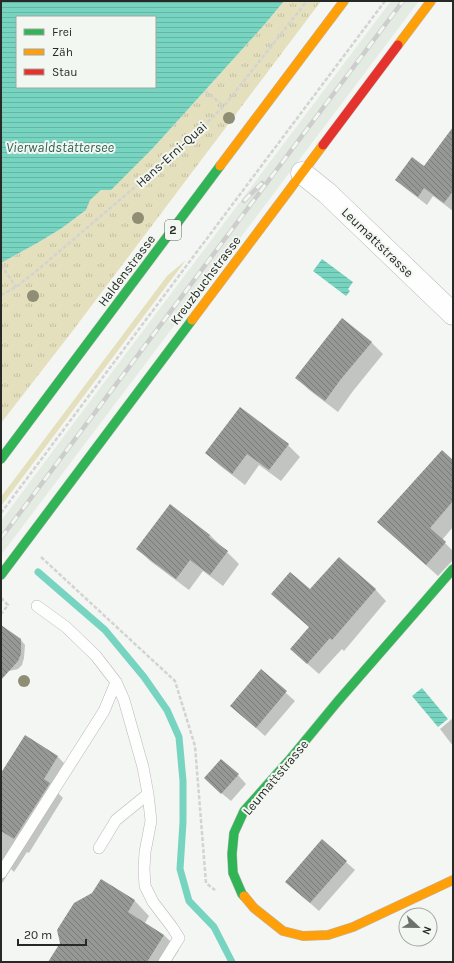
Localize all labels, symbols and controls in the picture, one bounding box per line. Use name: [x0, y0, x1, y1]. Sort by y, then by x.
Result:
legend: [16, 16, 156, 88]
text: Frei: [52, 25, 72, 39]
text: Zäh: [52, 45, 73, 59]
text: Stau: [52, 65, 78, 79]
street label: Hans-Erni-Quai: [133, 118, 210, 190]
water label: Vierwaldstättersee: [6, 139, 115, 156]
street label: Leumattstrasse: [339, 204, 417, 280]
road number: 2: [165, 220, 181, 240]
street label: Haldenstrasse: [95, 231, 158, 309]
street label: Kreuzbuchstrasse: [167, 233, 244, 328]
street label: Leumattstrasse: [240, 736, 311, 818]
north arrow: [398, 907, 438, 947]
scale bar: [18, 921, 86, 947]
text: N: [419, 924, 434, 937]
text: 20 m: [24, 928, 52, 942]

